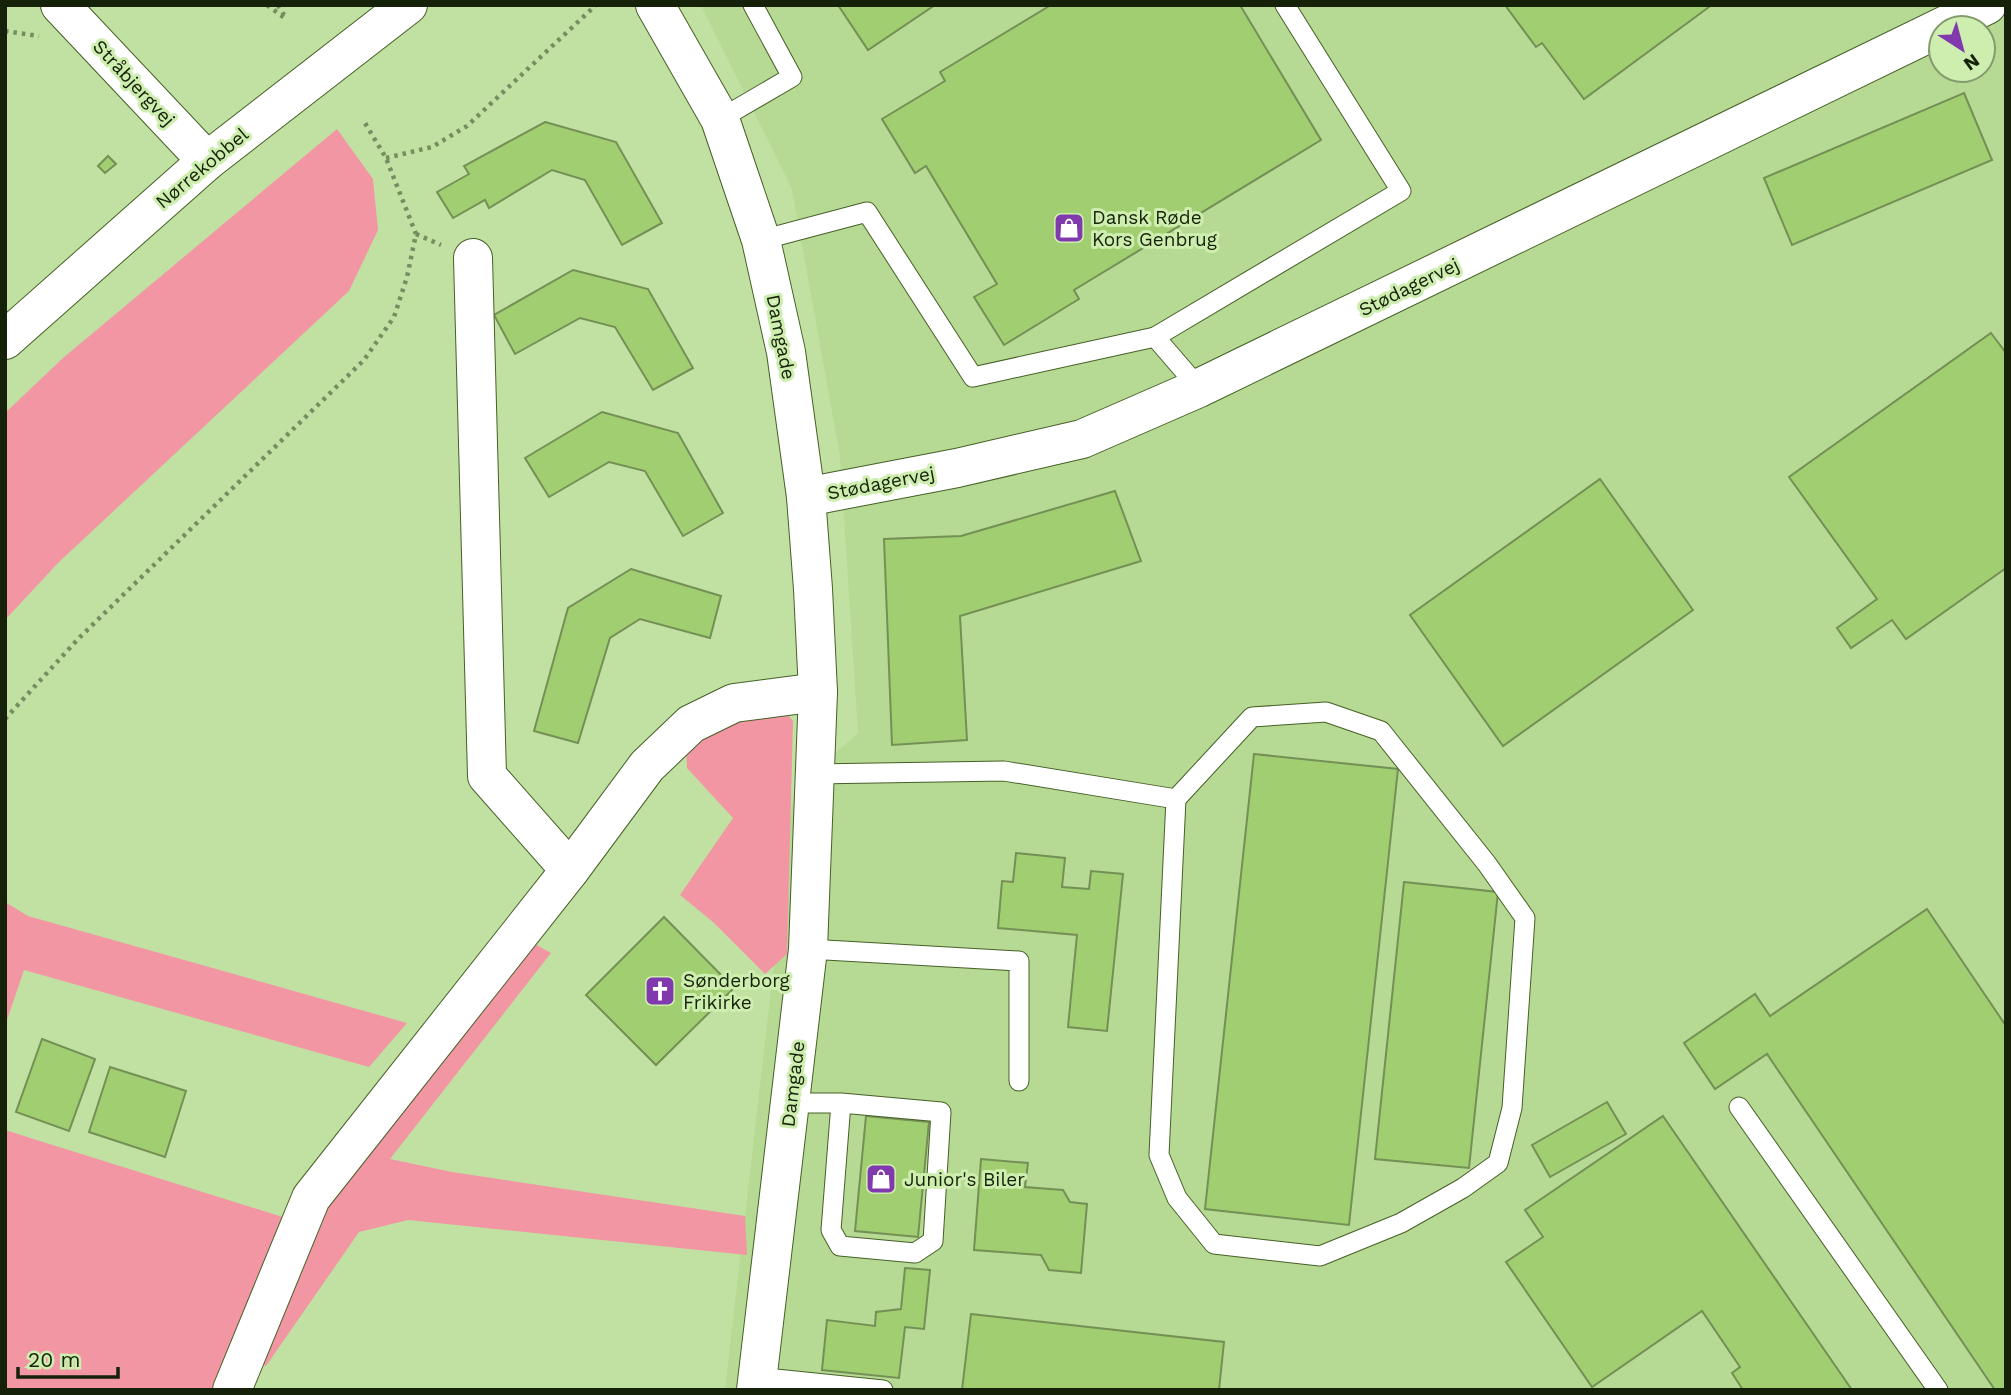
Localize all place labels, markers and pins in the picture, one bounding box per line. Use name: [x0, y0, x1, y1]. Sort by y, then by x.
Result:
place label: Dansk Røde Kors Genbrug: [1092, 206, 1218, 251]
shop icon: Dansk Røde Kors Genbrug: [1052, 211, 1086, 245]
place label: Sønderborg Frikirke: [683, 969, 791, 1014]
church icon: Sønderborg Frikirke: [643, 974, 677, 1008]
shop icon: Junior's Biler: [864, 1162, 898, 1196]
place label: Junior's Biler: [904, 1168, 1025, 1191]

